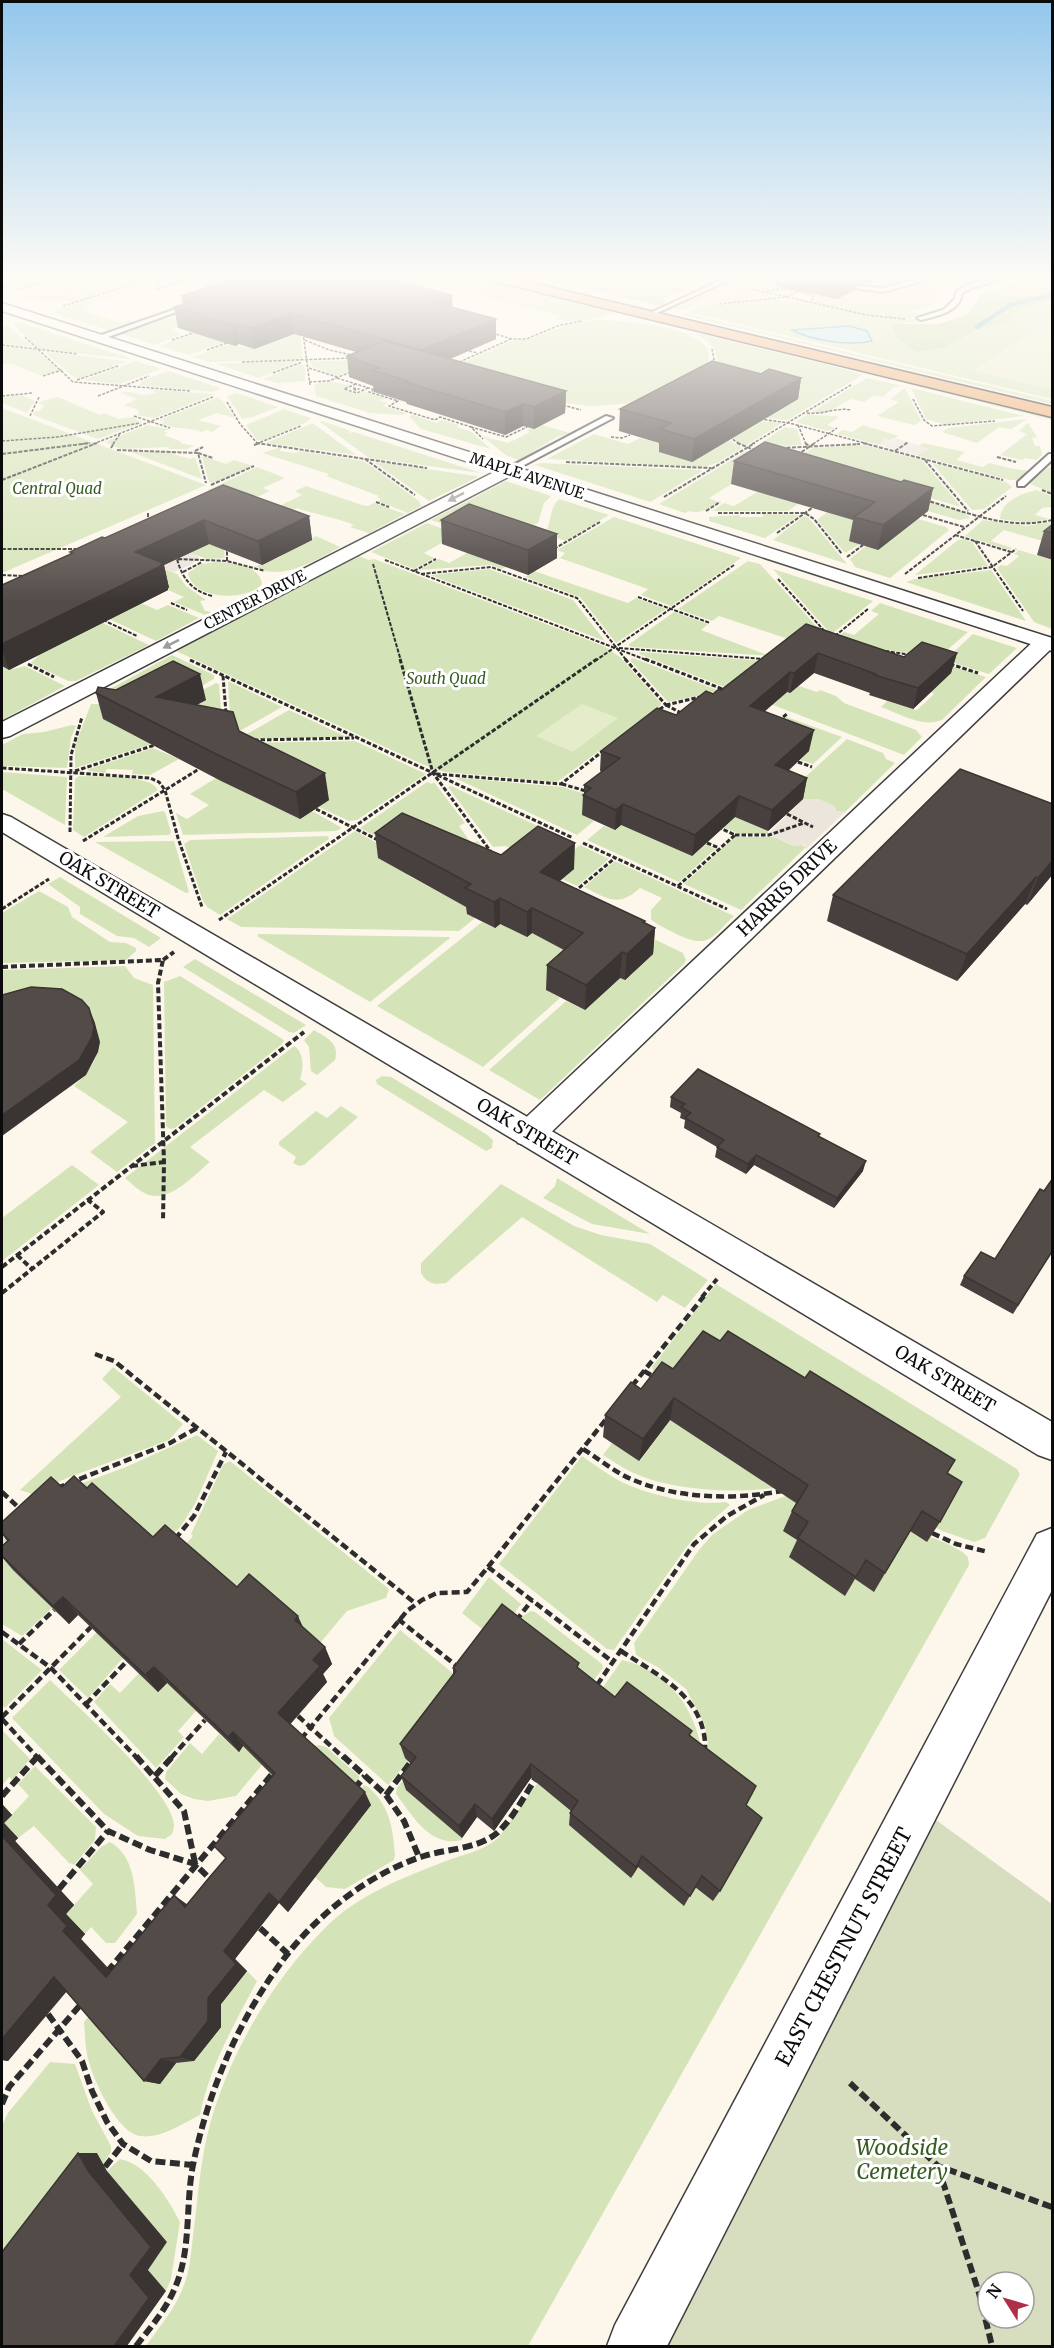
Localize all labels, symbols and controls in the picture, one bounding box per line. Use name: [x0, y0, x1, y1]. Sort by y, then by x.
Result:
street label: MAPLE AVENUE: [468, 448, 587, 503]
park label: Central Quad: [12, 479, 102, 498]
one-way arrow: [448, 492, 465, 502]
street label: CENTER DRIVE: [200, 565, 310, 634]
one-way arrow: [162, 639, 179, 649]
park label: South Quad: [406, 669, 486, 688]
street label: HARRIS DRIVE: [732, 834, 842, 941]
street label: OAK STREET: [55, 846, 164, 924]
street label: OAK STREET: [473, 1093, 582, 1171]
street label: OAK STREET: [891, 1340, 1000, 1418]
street label: EAST CHESTNUT STREET: [769, 1822, 918, 2071]
park label: Woodside Cemetery: [856, 2134, 948, 2185]
north arrow: [976, 2270, 1036, 2330]
text: N: [982, 2280, 1006, 2302]

